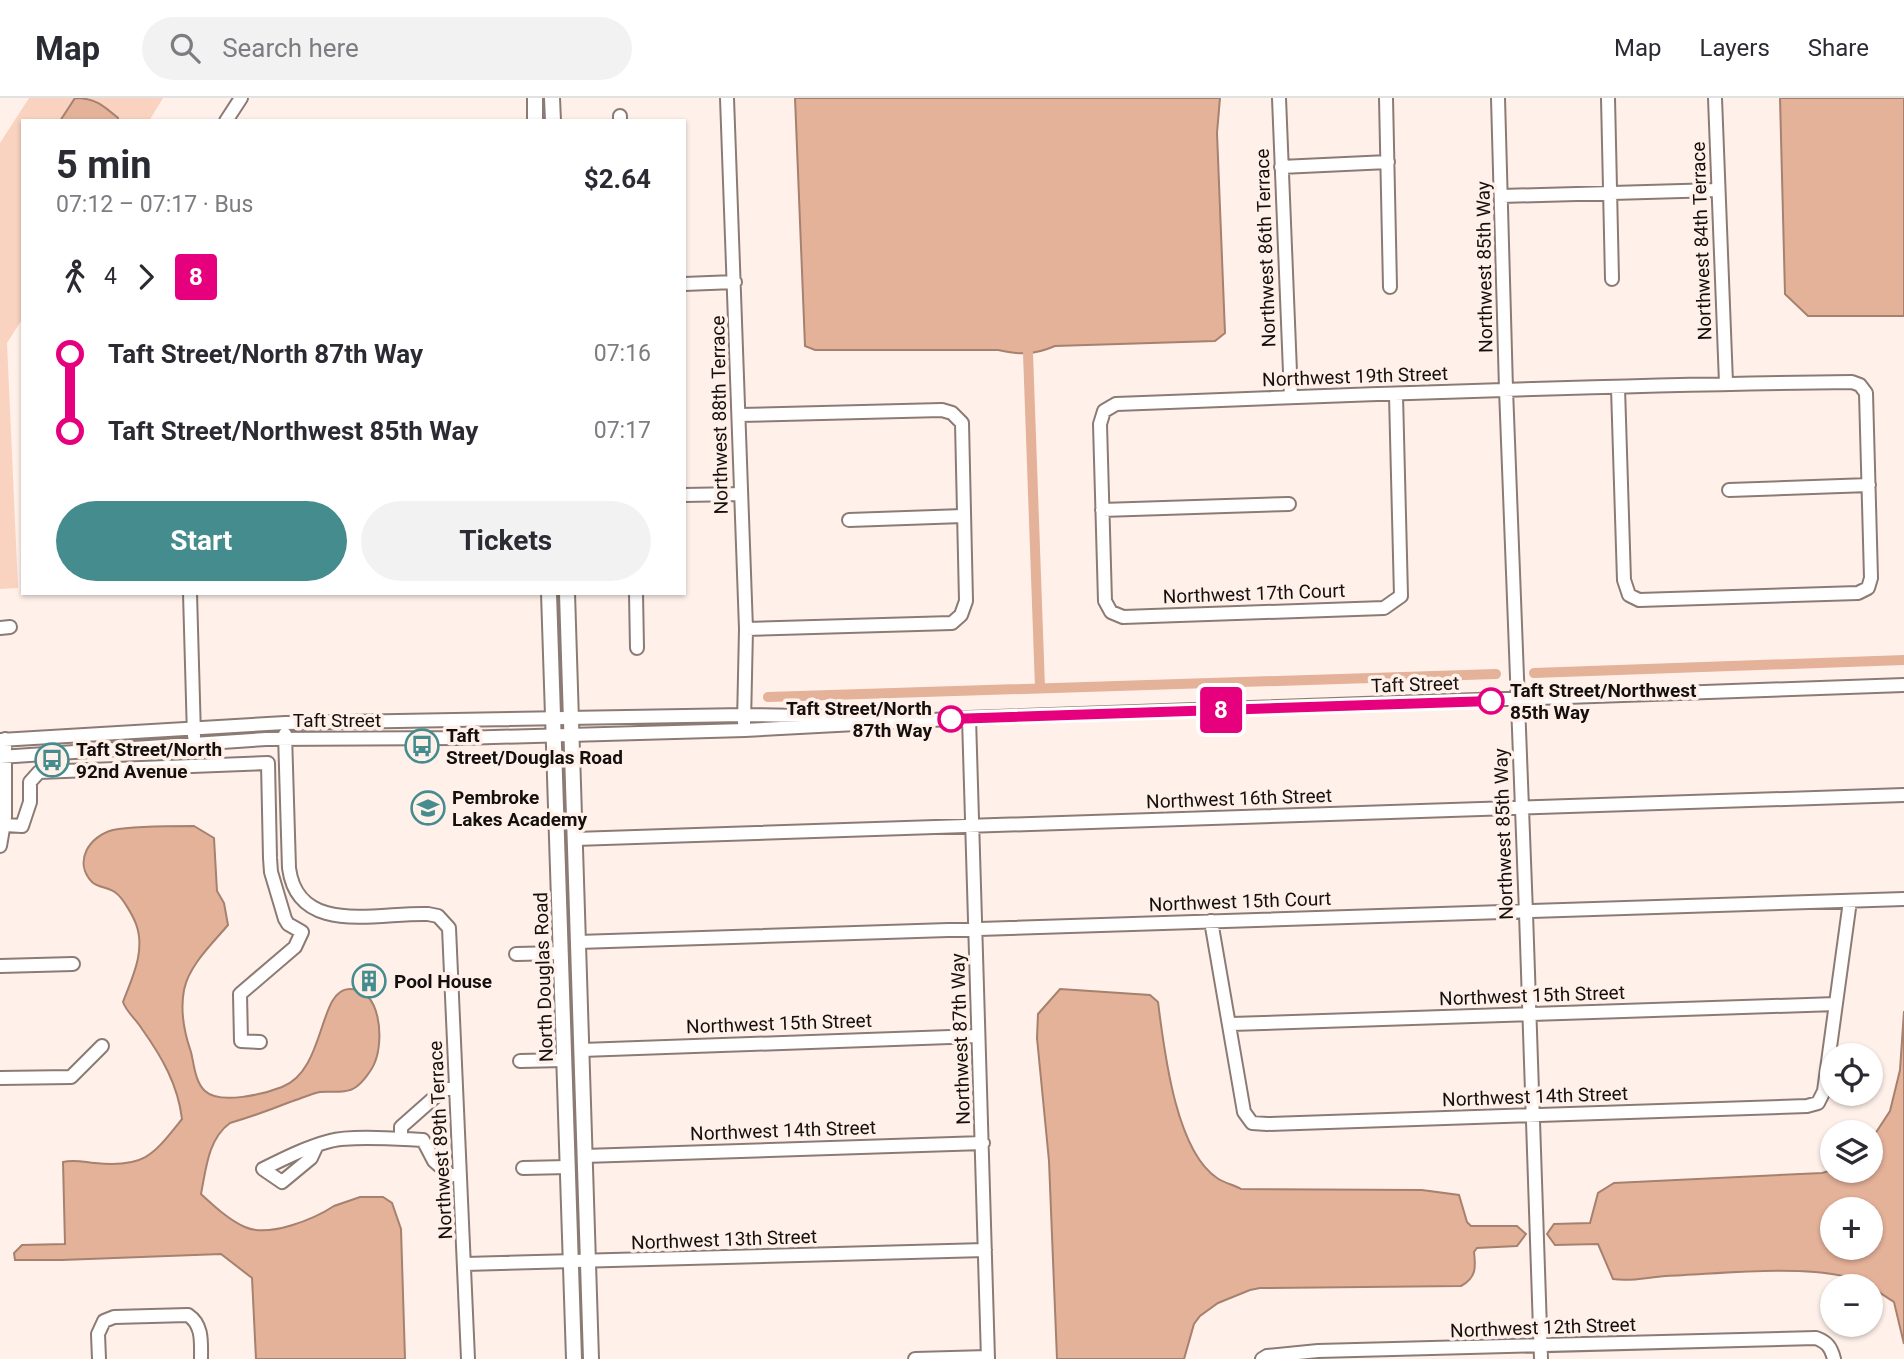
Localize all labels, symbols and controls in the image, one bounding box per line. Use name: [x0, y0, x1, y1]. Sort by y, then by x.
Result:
search box: [142, 17, 632, 80]
text: Map: [35, 29, 100, 68]
icon: search: [166, 29, 204, 67]
text: Search here: [222, 33, 359, 63]
text: Map: [1614, 34, 1662, 62]
text: Layers: [1700, 34, 1770, 62]
text: Share: [1808, 34, 1869, 62]
street label: Northwest 84th Terrace: [1687, 141, 1716, 341]
text: 5 min: [56, 143, 152, 187]
street label: Northwest 86th Terrace: [1251, 148, 1280, 348]
text: $2.64: [584, 164, 651, 194]
street label: Northwest 85th Way: [1472, 181, 1497, 353]
text: 07:12 – 07:17 · Bus: [56, 191, 253, 218]
icon: walk: [56, 258, 94, 296]
icon: forward: [127, 258, 165, 296]
text: 4: [104, 263, 117, 290]
text: 8: [189, 263, 203, 291]
street label: Northwest 88th Terrace: [706, 315, 733, 515]
text: Taft Street/North 87th Way: [108, 339, 423, 369]
text: 07:16: [594, 340, 651, 367]
street label: Northwest 19th Street: [1262, 362, 1448, 391]
text: Taft Street/Northwest 85th Way: [108, 416, 478, 446]
text: 07:17: [594, 417, 651, 444]
button: Start: [56, 501, 347, 581]
button: Tickets: [361, 501, 651, 581]
street label: Northwest 17th Court: [1162, 579, 1346, 608]
street label: Taft Street: [1370, 671, 1460, 698]
place label: Taft Street/Northwest 85th Way: [1510, 679, 1697, 724]
line badge: 8: [1198, 687, 1244, 733]
marker: Taft Street/Northwest 85th Way: [1478, 688, 1504, 714]
text: 8: [1214, 696, 1228, 724]
place label: Taft Street/North 87th Way: [786, 697, 932, 742]
marker: Taft Street/North 87th Way: [938, 706, 964, 732]
street label: Taft Street: [293, 709, 381, 732]
place label: Taft Street/Douglas Road: [446, 724, 623, 769]
bus stop icon: Taft Street/Douglas Road: [403, 727, 441, 765]
place label: Taft Street/North 92nd Avenue: [76, 738, 222, 783]
bus stop icon: Taft Street/North 92nd Avenue: [33, 741, 71, 779]
street label: Northwest 85th Way: [1489, 748, 1518, 920]
street label: Northwest 16th Street: [1146, 784, 1332, 813]
place label: Pembroke Lakes Academy: [452, 786, 587, 831]
school or university icon: Pembroke Lakes Academy: [409, 789, 447, 827]
street label: Northwest 15th Court: [1148, 887, 1332, 916]
street label: North Douglas Road: [529, 892, 558, 1062]
street label: Northwest 87th Way: [946, 953, 975, 1125]
building icon: Pool House: [350, 962, 388, 1000]
place label: Pool House: [394, 970, 492, 993]
street label: Northwest 15th Street: [1439, 981, 1625, 1010]
street label: Northwest 15th Street: [686, 1009, 872, 1038]
street label: Northwest 89th Terrace: [424, 1040, 457, 1240]
map controls: [1820, 1043, 1883, 1337]
button: locate: [1820, 1043, 1883, 1106]
street label: Northwest 14th Street: [1442, 1082, 1628, 1111]
street label: Northwest 14th Street: [690, 1116, 876, 1145]
button: layers: [1820, 1120, 1883, 1183]
button: +: [1820, 1197, 1883, 1260]
street label: Northwest 13th Street: [631, 1225, 817, 1254]
button: −: [1820, 1274, 1883, 1337]
street label: Northwest 12th Street: [1450, 1313, 1636, 1342]

